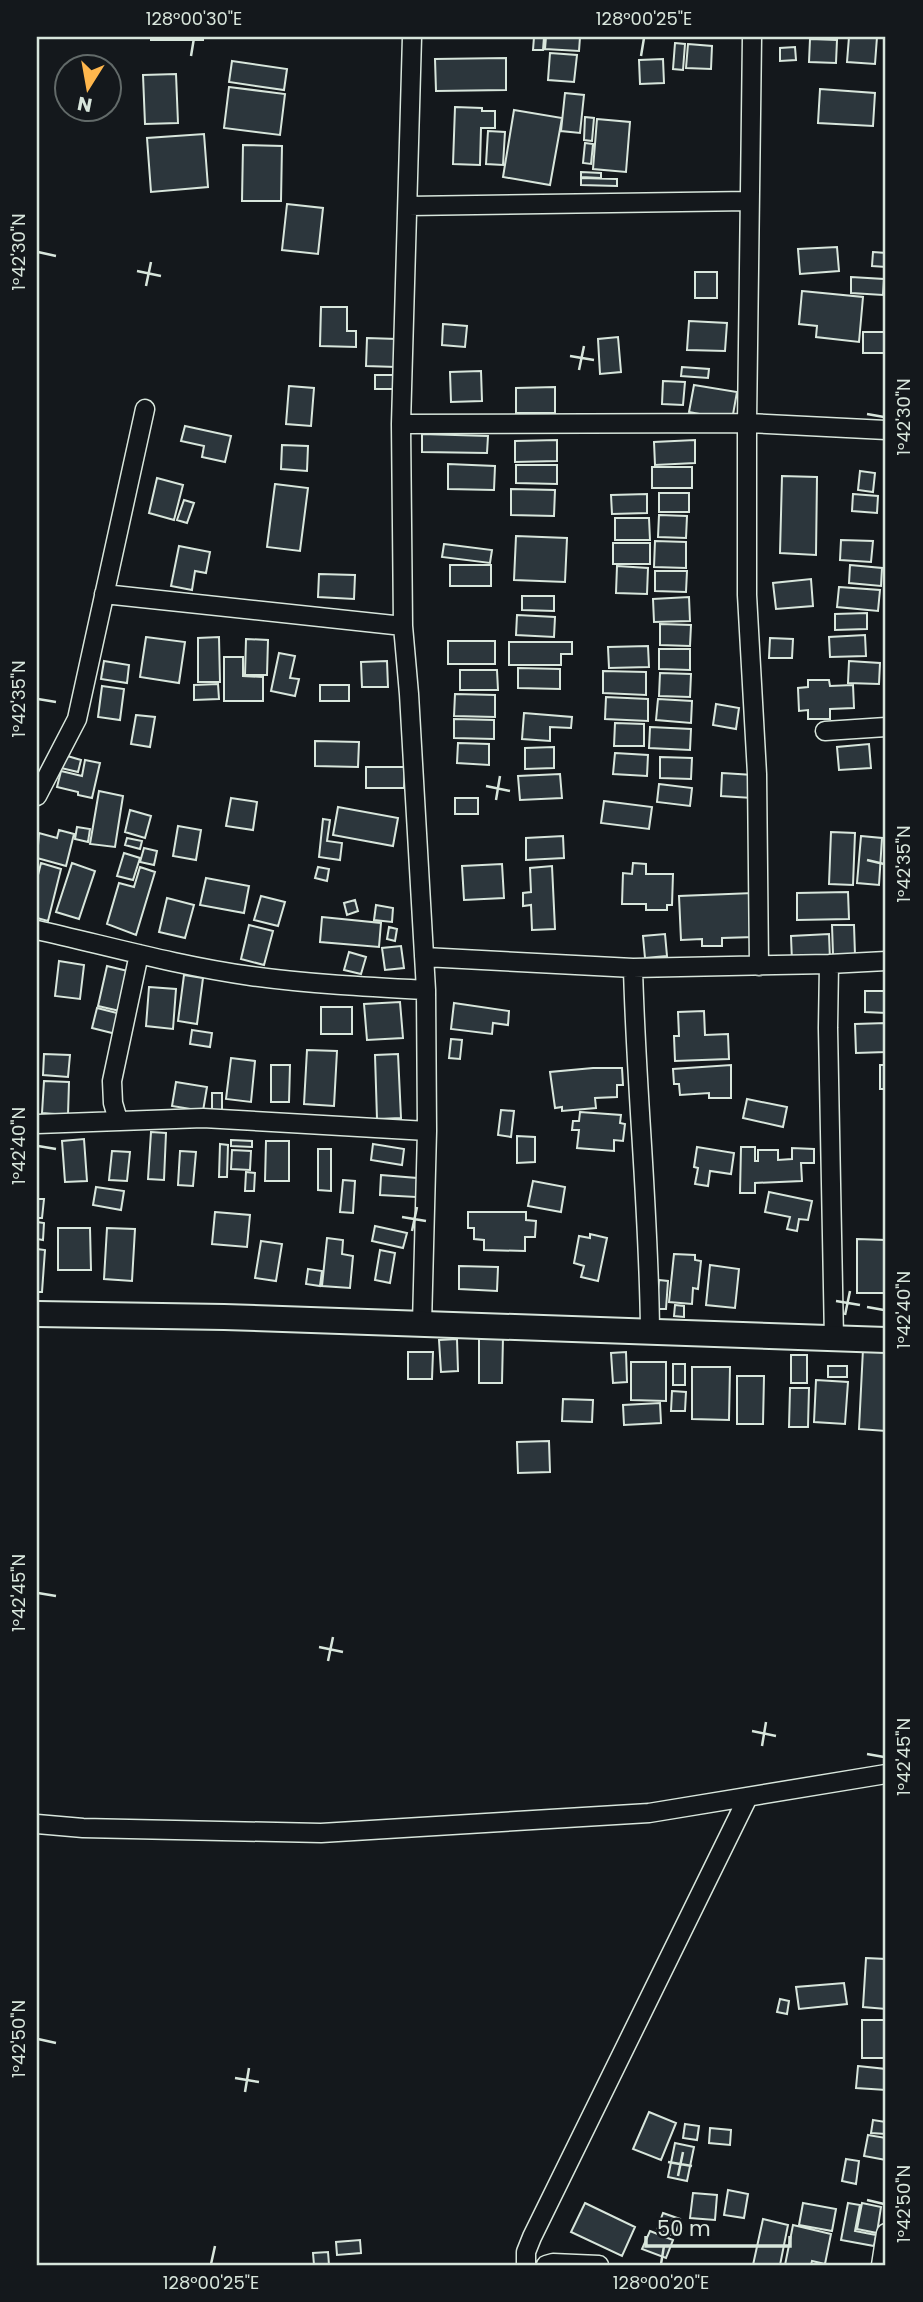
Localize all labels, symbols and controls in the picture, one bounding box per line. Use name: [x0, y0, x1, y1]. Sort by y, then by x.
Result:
text: 128°00'30"E: [146, 6, 242, 31]
text: 128°00'25"E: [596, 6, 692, 31]
north arrow: [52, 52, 122, 122]
text: N: [75, 90, 94, 119]
text: 1°42'30"N: [6, 213, 31, 291]
text: 1°42'30"N: [891, 378, 916, 456]
text: 1°42'35"N: [6, 660, 31, 738]
text: 1°42'35"N: [891, 825, 916, 903]
text: 1°42'40"N: [6, 1107, 31, 1185]
text: 1°42'40"N: [891, 1271, 916, 1349]
text: 1°42'45"N: [6, 1554, 31, 1632]
text: 1°42'45"N: [891, 1718, 916, 1796]
text: 1°42'50"N: [6, 2000, 31, 2078]
text: 1°42'50"N: [891, 2165, 916, 2243]
scale bar: [646, 2204, 790, 2248]
text: 50 m: [657, 2214, 711, 2243]
text: 128°00'25"E: [163, 2270, 259, 2295]
text: 128°00'20"E: [613, 2270, 709, 2295]

